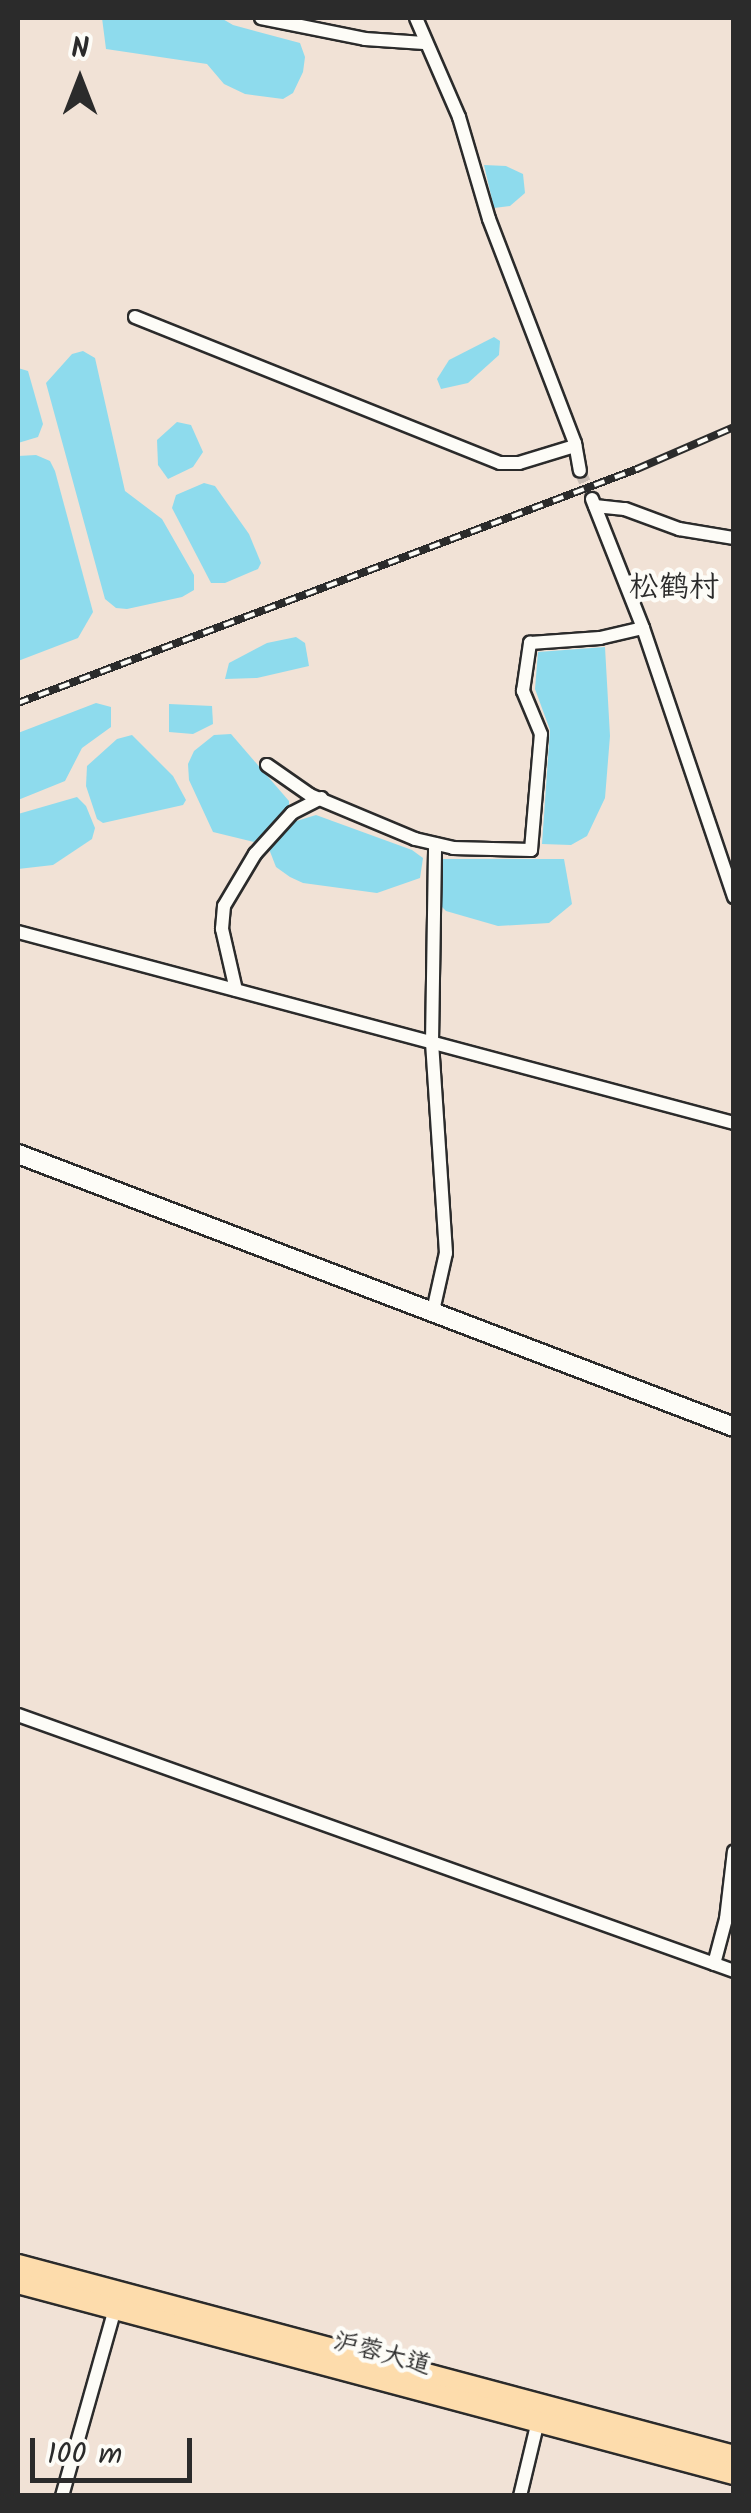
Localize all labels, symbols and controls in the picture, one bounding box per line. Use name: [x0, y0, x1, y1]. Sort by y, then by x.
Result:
text: N: [71, 27, 89, 72]
north arrow: [30, 30, 130, 130]
district label: 松鹤村: [629, 570, 719, 606]
street label: 沪蓉大道: [330, 2327, 434, 2381]
scale bar: [35, 2418, 198, 2480]
text: 100 m: [47, 2431, 122, 2479]

